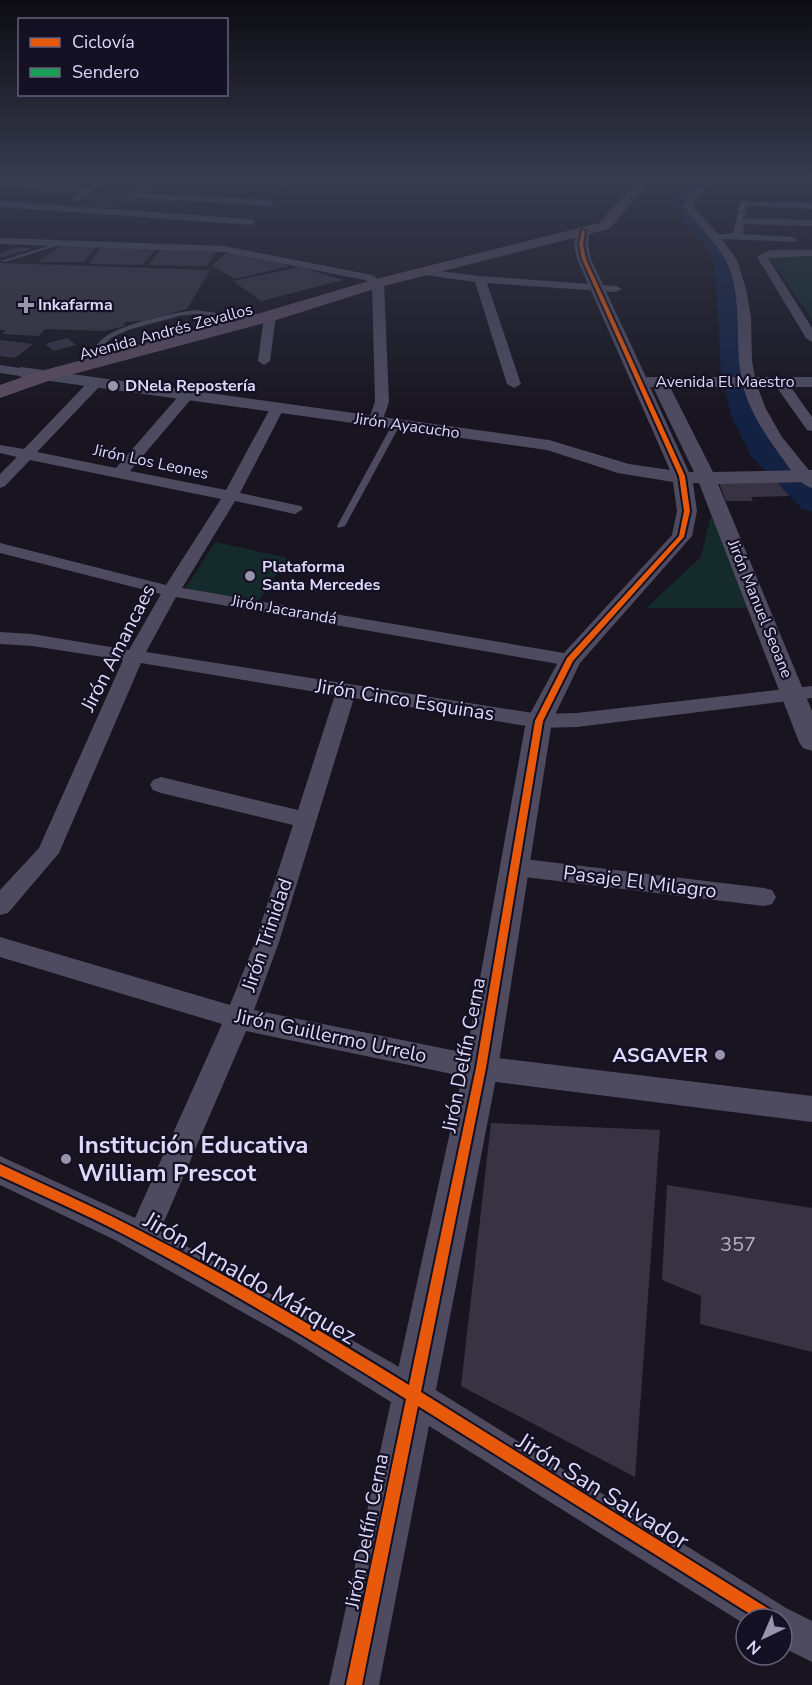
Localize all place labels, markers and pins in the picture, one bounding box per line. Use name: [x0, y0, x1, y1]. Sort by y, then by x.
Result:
place label: Inkafarma: [38, 294, 113, 316]
marker: Inkafarma: [19, 298, 33, 312]
place label: DNela Repostería: [125, 375, 256, 397]
marker: DNela Repostería: [106, 379, 120, 393]
place label: Plataforma Santa Mercedes: [262, 556, 380, 596]
marker: Plataforma Santa Mercedes: [243, 569, 257, 583]
place label: ASGAVER: [612, 1042, 708, 1069]
marker: ASGAVER: [713, 1048, 727, 1062]
place label: Institución Educativa William Prescot: [78, 1129, 308, 1189]
marker: Institución Educativa William Prescot: [59, 1152, 73, 1166]

